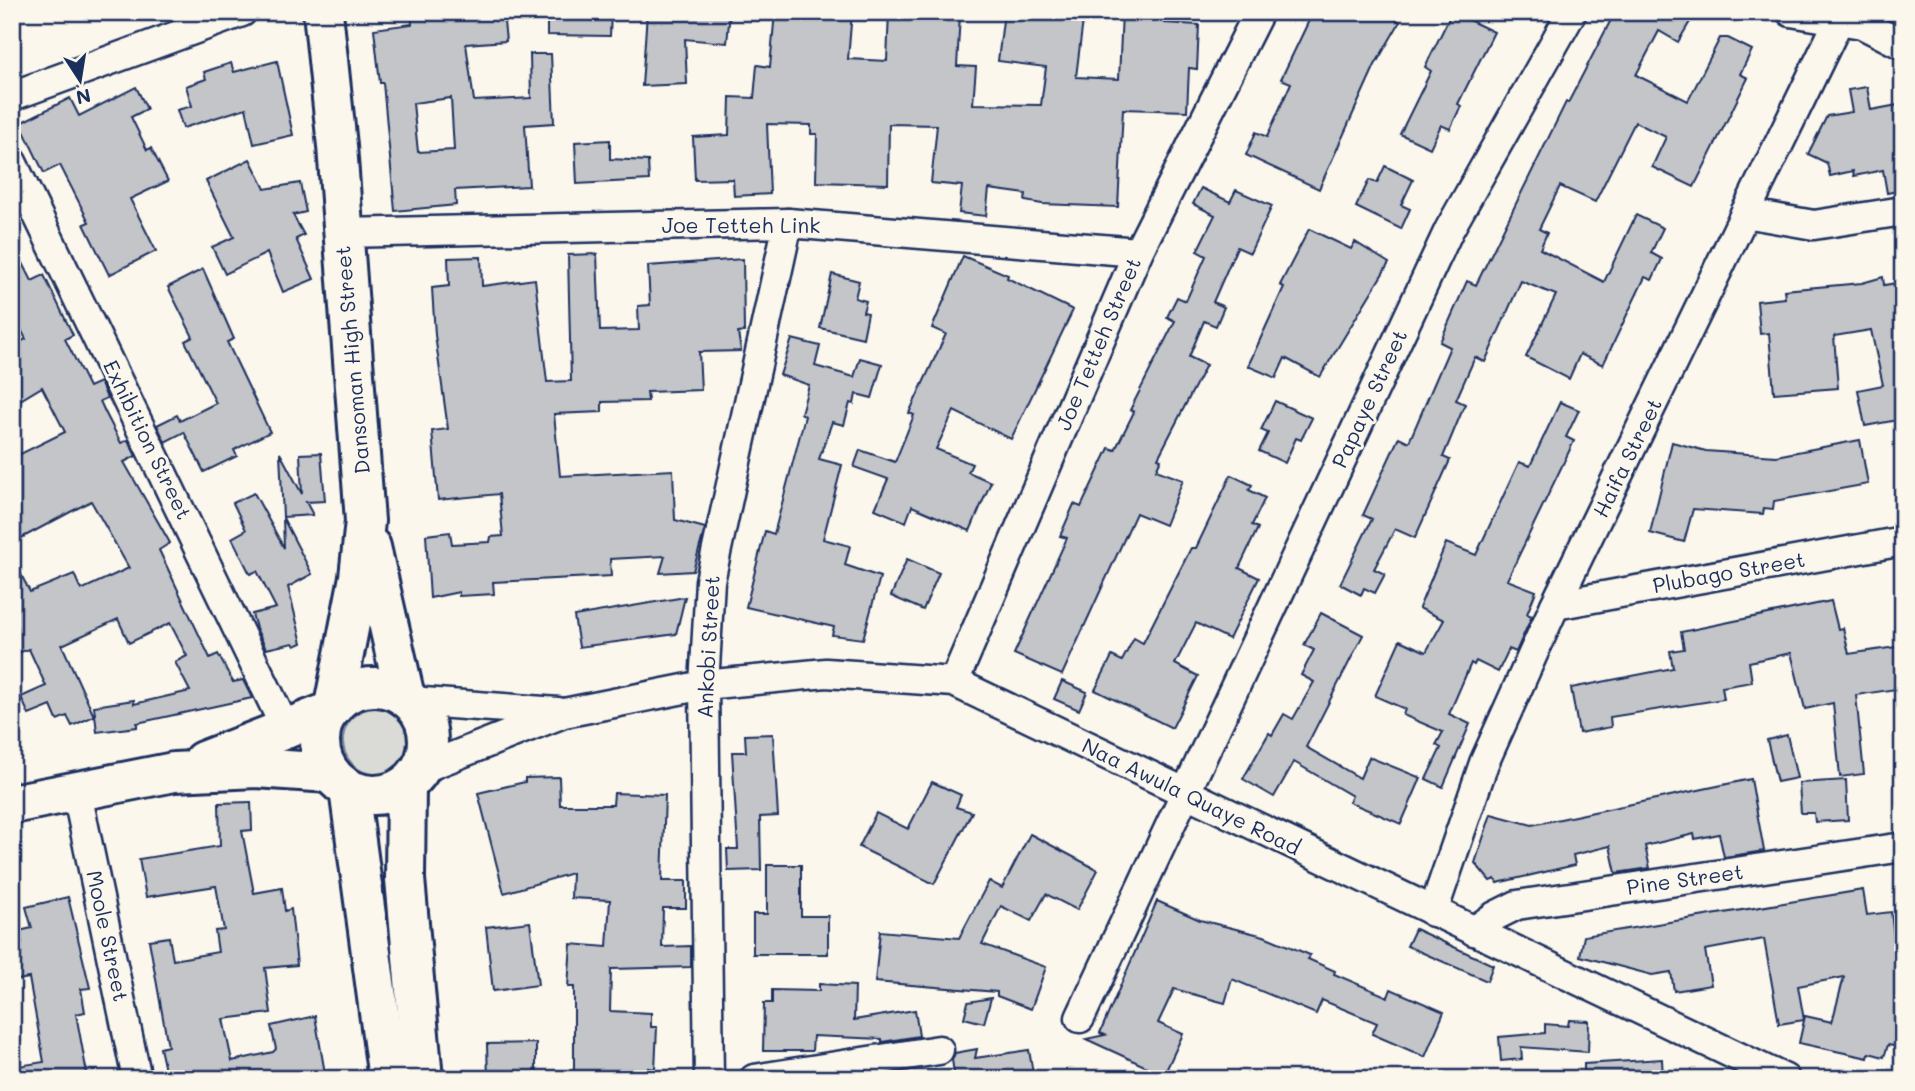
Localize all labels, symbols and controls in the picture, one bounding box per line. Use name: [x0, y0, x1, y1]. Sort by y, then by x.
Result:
north arrow: [46, 46, 116, 116]
text: N: [74, 83, 93, 111]
street label: Joe Tetteh Link: [662, 211, 820, 238]
street label: Dansoman High Street: [328, 245, 375, 475]
street label: Joe Tetteh Street: [1049, 253, 1146, 434]
street label: Papaye Street: [1325, 325, 1412, 472]
street label: Exhibition Street: [98, 355, 199, 524]
street label: Haifa Street: [1586, 393, 1667, 521]
street label: Plubago Street: [1650, 545, 1807, 598]
street label: Ankobi Street: [690, 575, 725, 719]
street label: Naa Awula Quaye Road: [1078, 731, 1305, 860]
street label: Pine Street: [1625, 857, 1745, 900]
street label: Moole Street: [81, 868, 136, 1004]

